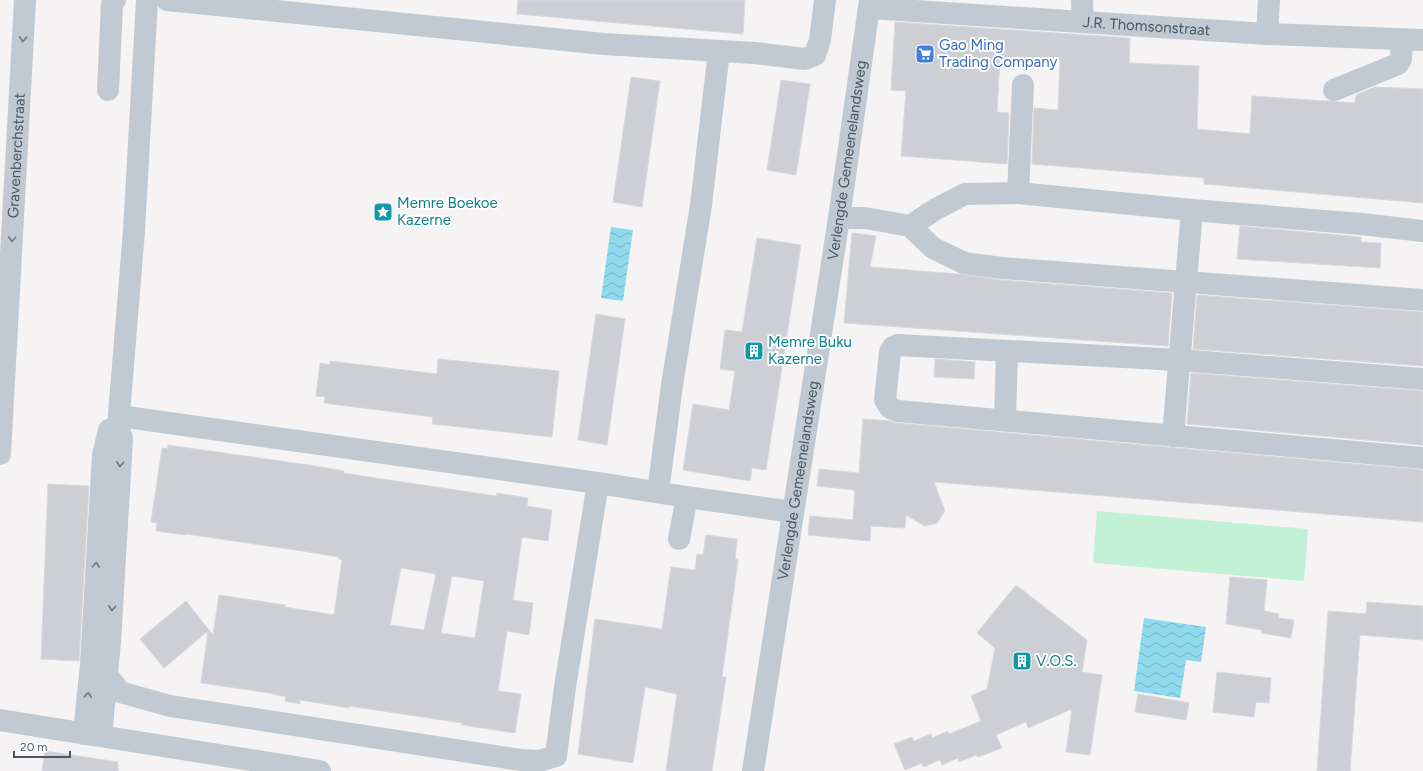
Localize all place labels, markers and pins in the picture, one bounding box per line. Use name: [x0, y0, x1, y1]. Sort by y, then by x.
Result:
place label: Gao Ming Trading Company: [939, 36, 1058, 71]
supermarket icon: Gao Ming Trading Company: [914, 43, 936, 65]
place label: Memre Boekoe Kazerne: [397, 194, 498, 229]
place icon: Memre Boekoe Kazerne: [372, 201, 394, 223]
place label: Memre Buku Kazerne: [768, 333, 852, 368]
building icon: Memre Buku Kazerne: [743, 340, 765, 362]
building icon: V.O.S.: [1011, 650, 1033, 672]
place label: V.O.S.: [1036, 652, 1077, 670]

